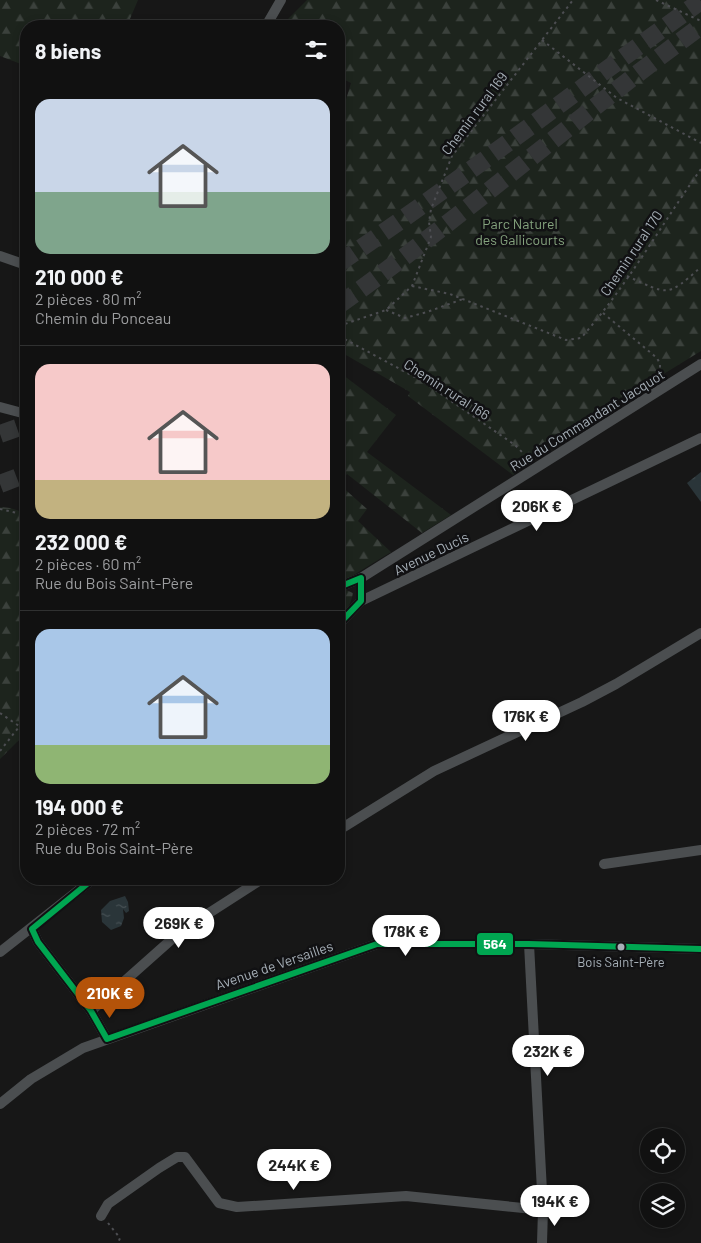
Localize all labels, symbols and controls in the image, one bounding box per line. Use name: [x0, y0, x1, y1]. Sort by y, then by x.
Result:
icon: filters: [302, 36, 330, 64]
text: 8 biens: [35, 38, 101, 63]
street label: Chemin rural 169: [437, 68, 511, 158]
icon: home: [138, 131, 228, 221]
street label: Chemin rural 170: [596, 207, 666, 299]
park label: Parc Naturel des Gallicourts: [475, 215, 565, 248]
text: 210 000 €: [35, 264, 124, 289]
text: 2 pièces · 80 m²: [35, 289, 141, 308]
text: Chemin du Ponceau: [35, 308, 171, 327]
street label: Chemin rural 166: [401, 355, 493, 423]
street label: Rue du Commandant Jacquot: [507, 365, 667, 475]
icon: home: [138, 397, 228, 487]
pin: 206K €: [496, 490, 578, 532]
text: 206K €: [512, 496, 562, 515]
street label: Avenue Ducis: [391, 528, 471, 578]
text: 232 000 €: [35, 529, 127, 554]
text: 2 pièces · 60 m²: [35, 554, 141, 573]
text: Rue du Bois Saint-Père: [35, 573, 193, 592]
icon: home: [138, 662, 228, 752]
pin: 176K €: [485, 700, 567, 742]
text: 176K €: [503, 706, 549, 725]
text: 194 000 €: [35, 794, 124, 819]
text: 2 pièces · 72 m²: [35, 819, 140, 838]
text: Rue du Bois Saint-Père: [35, 838, 193, 857]
pin: 269K €: [138, 906, 220, 949]
text: 269K €: [154, 913, 204, 932]
pin: 178K €: [365, 914, 447, 957]
text: 178K €: [383, 921, 429, 940]
line badge: 564: [476, 932, 514, 956]
text: 564: [483, 935, 507, 952]
street label: Avenue de Versailles: [213, 937, 335, 993]
marker: Bois Saint-Père: [616, 942, 626, 952]
place label: Bois Saint-Père: [577, 954, 665, 970]
pin: 210K €: [69, 976, 151, 1019]
text: 210K €: [86, 983, 134, 1002]
pin: 232K €: [507, 1034, 589, 1077]
text: 232K €: [523, 1041, 573, 1060]
map controls: [640, 1128, 685, 1228]
button: locate: [640, 1128, 685, 1173]
pin: 244K €: [253, 1148, 335, 1191]
text: 244K €: [268, 1155, 320, 1174]
button: layers: [640, 1183, 685, 1228]
pin: 194K €: [514, 1184, 596, 1227]
text: 194K €: [531, 1191, 579, 1210]

